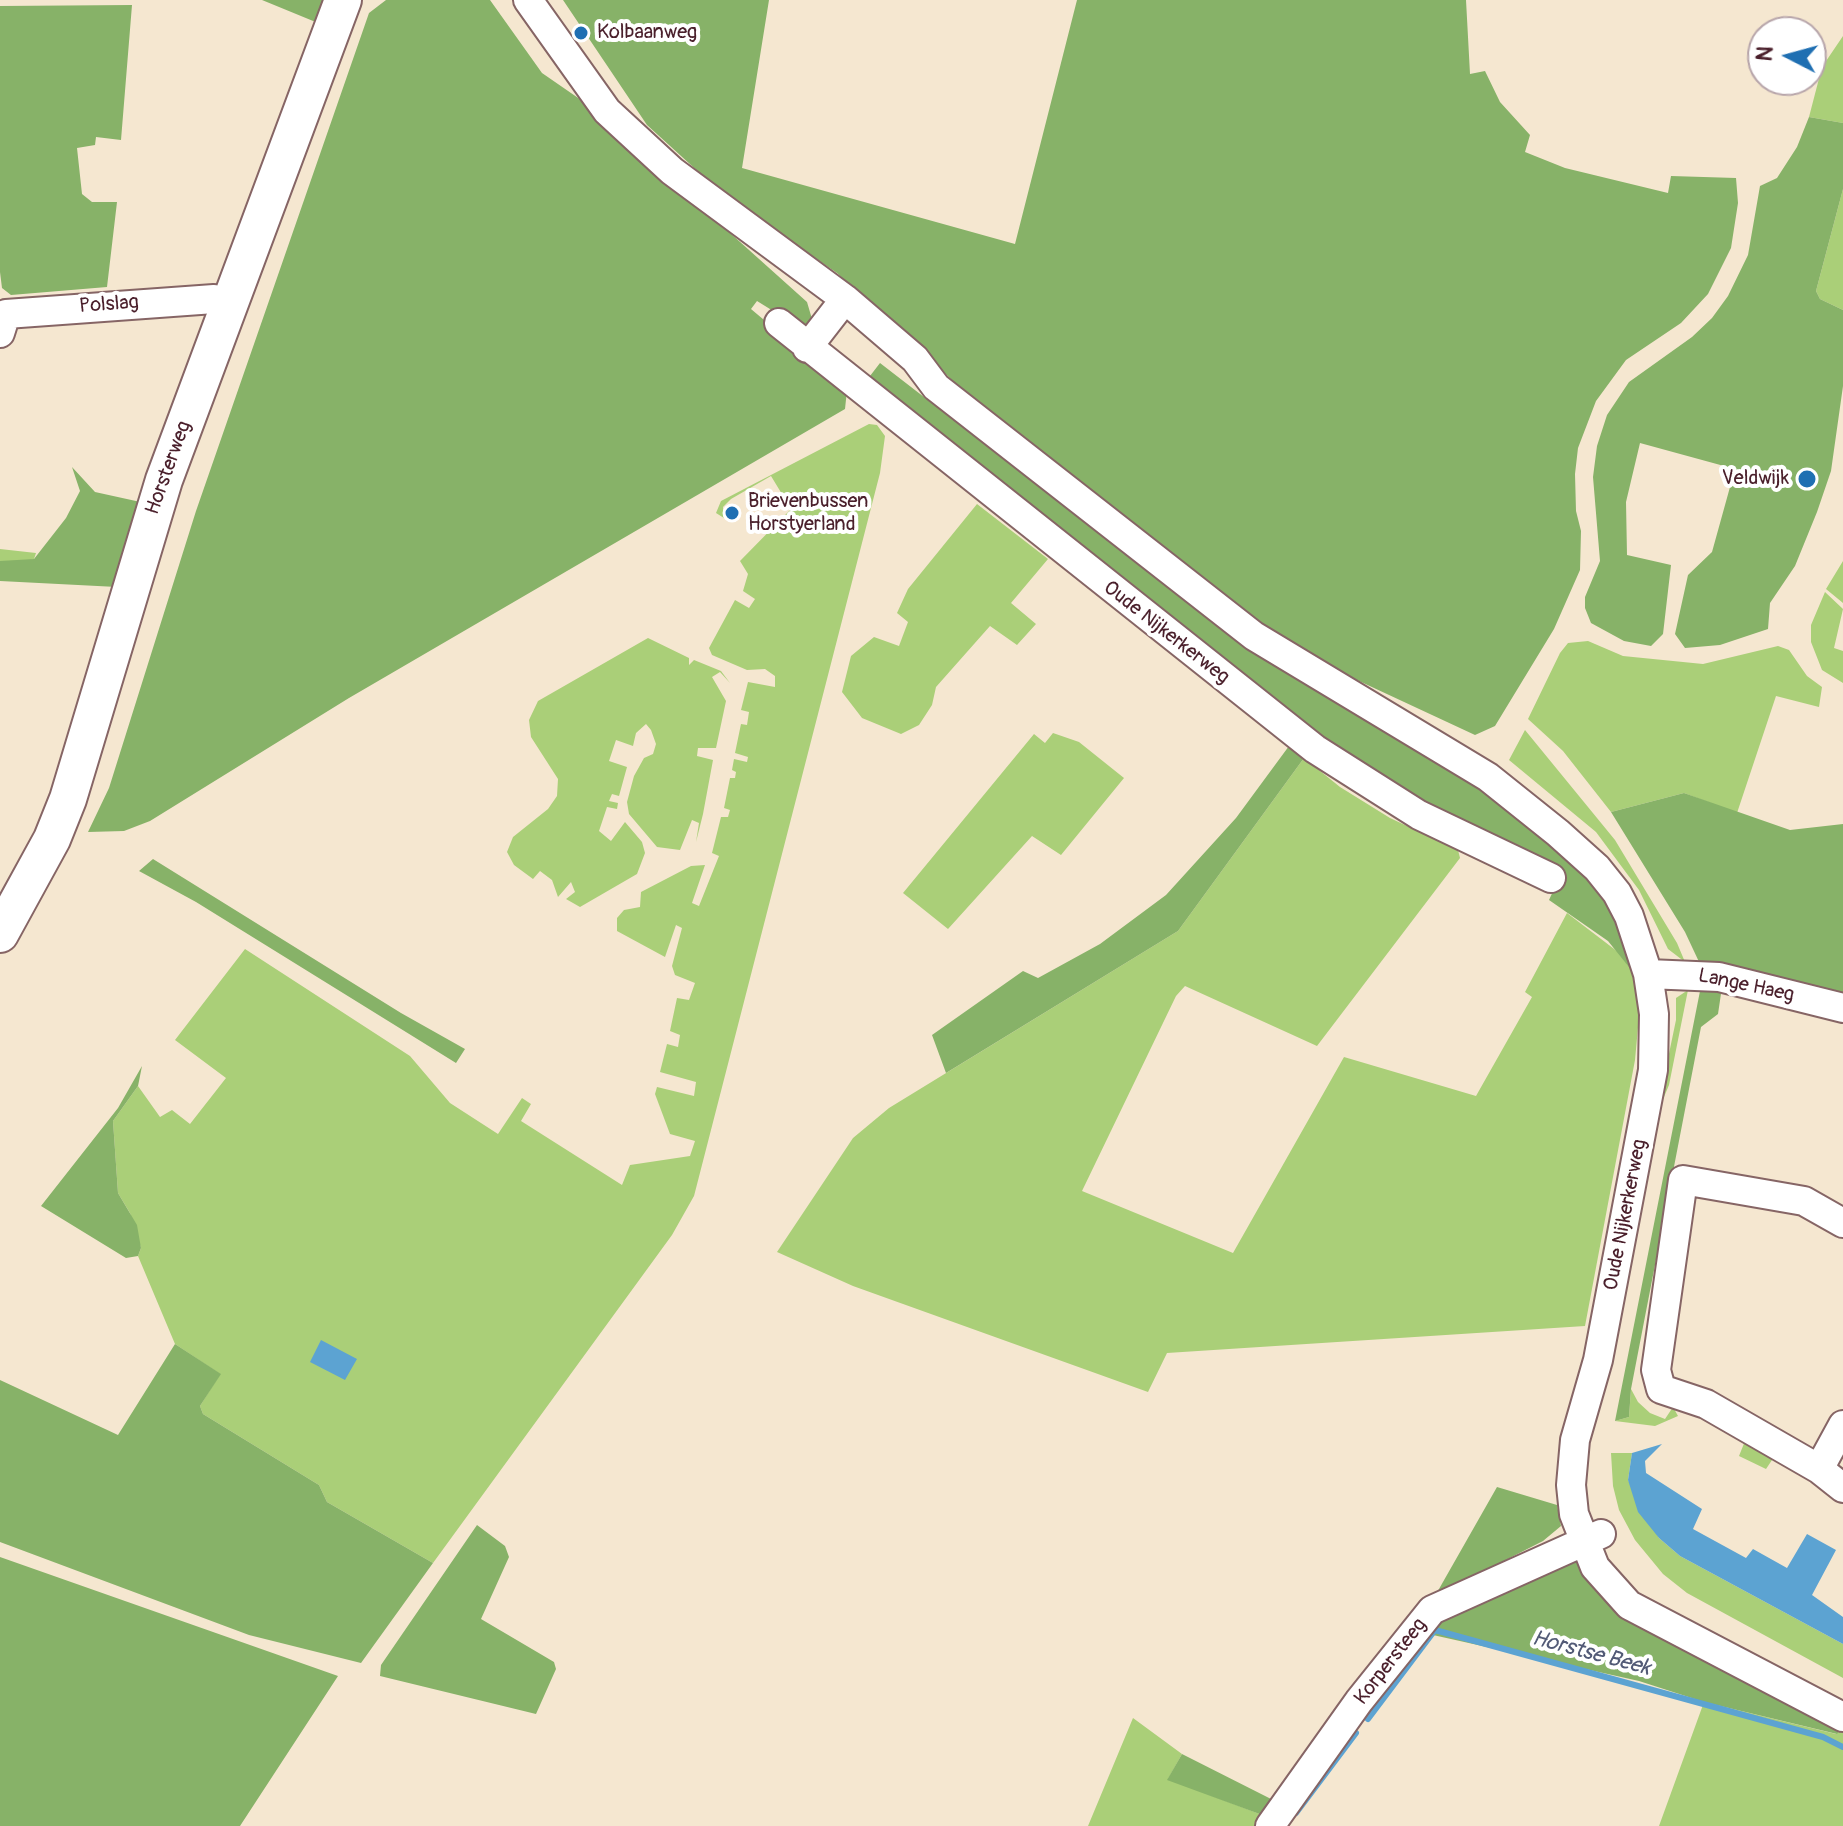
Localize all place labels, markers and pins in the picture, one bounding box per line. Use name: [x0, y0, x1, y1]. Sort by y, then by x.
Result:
place label: Kolbaanweg: [597, 21, 697, 45]
marker: Kolbaanweg: [572, 24, 590, 42]
place label: Veldwijk: [1722, 467, 1789, 491]
marker: Veldwijk: [1796, 468, 1818, 490]
place label: Brievenbussen Horstyerland: [748, 490, 868, 537]
marker: Brievenbussen Horstyerland: [723, 504, 741, 522]

